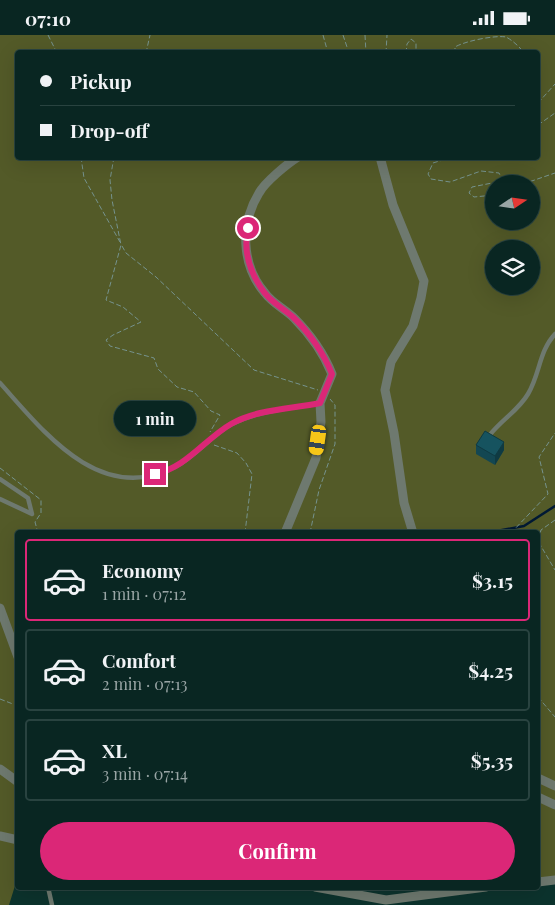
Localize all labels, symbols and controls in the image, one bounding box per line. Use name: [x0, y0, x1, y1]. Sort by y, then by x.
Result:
text: 07:10: [25, 5, 71, 31]
text: Pickup: [70, 68, 132, 94]
text: Drop-off: [70, 117, 148, 143]
north arrow: [485, 175, 540, 230]
map controls: [485, 175, 540, 295]
route start: [237, 217, 259, 239]
button: layers: [485, 240, 540, 295]
callout: 1 min: [114, 401, 196, 437]
text: 1 min: [135, 408, 175, 429]
car: [308, 424, 327, 456]
route end: [144, 463, 166, 485]
text: Economy: [102, 557, 183, 583]
icon: car: [42, 558, 87, 603]
text: $3.15: [472, 567, 513, 593]
text: 1 min · 07:12: [102, 583, 186, 604]
text: Comfort: [102, 647, 176, 673]
icon: car: [42, 648, 87, 693]
text: $4.25: [468, 657, 513, 683]
text: 2 min · 07:13: [102, 673, 188, 694]
text: XL: [102, 737, 127, 763]
icon: car: [42, 738, 87, 783]
text: $5.35: [471, 747, 513, 773]
text: 3 min · 07:14: [102, 763, 188, 784]
button: Confirm: [40, 822, 515, 880]

